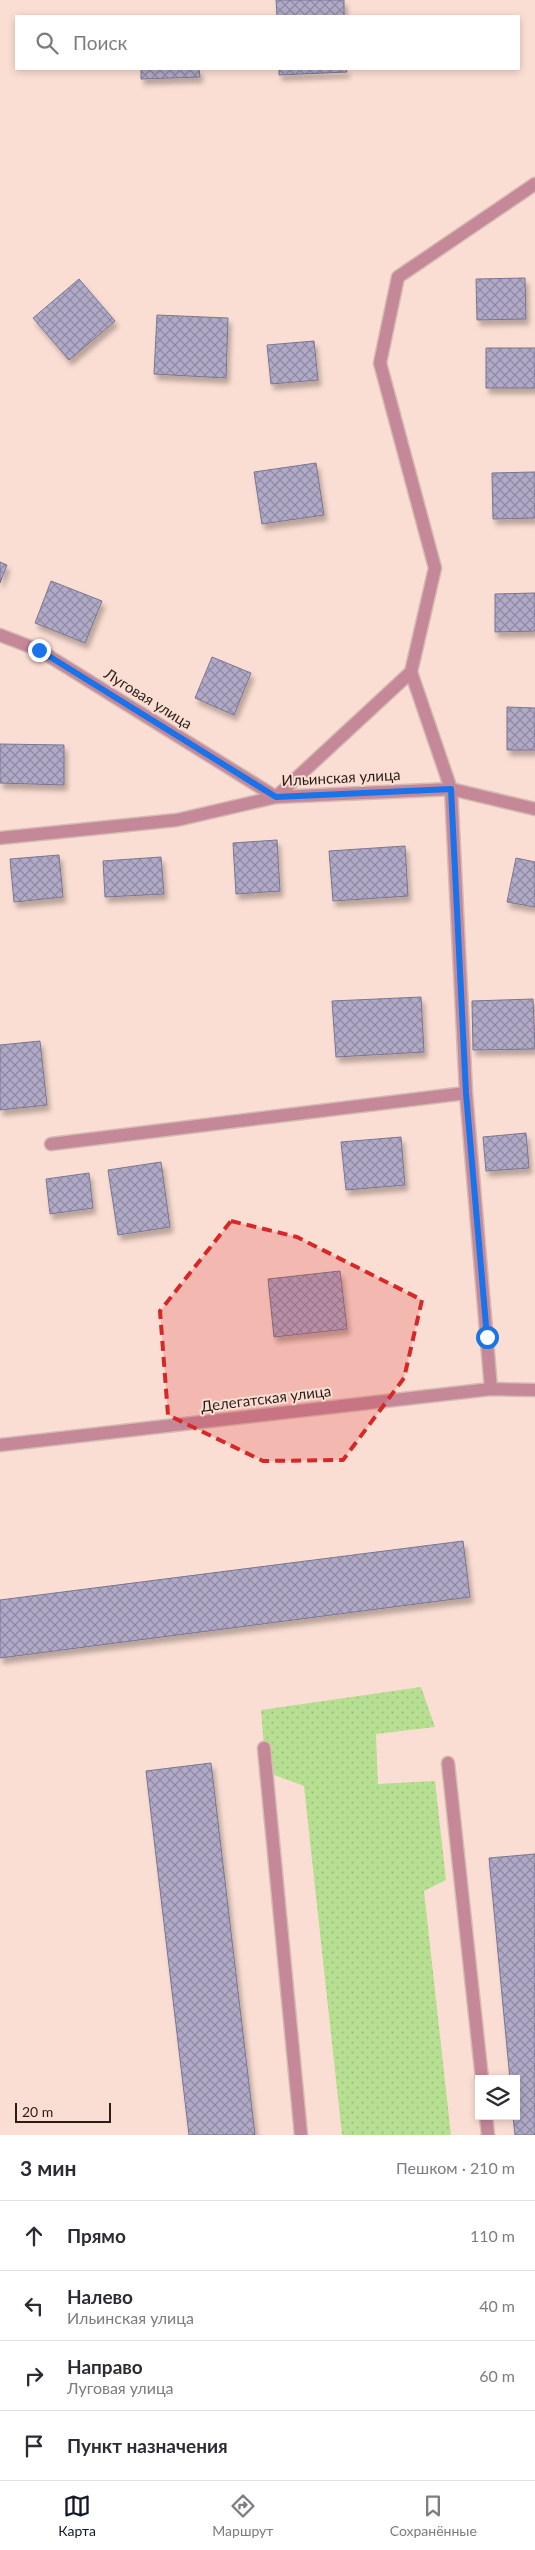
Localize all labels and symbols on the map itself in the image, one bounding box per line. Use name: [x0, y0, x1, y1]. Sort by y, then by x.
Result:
route end: [28, 639, 51, 662]
street label: Луговая улица: [101, 664, 196, 732]
street label: Ильинская улица: [281, 765, 401, 789]
route start: [476, 1326, 499, 1349]
street label: Делегатская улица: [200, 1381, 332, 1415]
scale bar: [15, 2100, 111, 2123]

